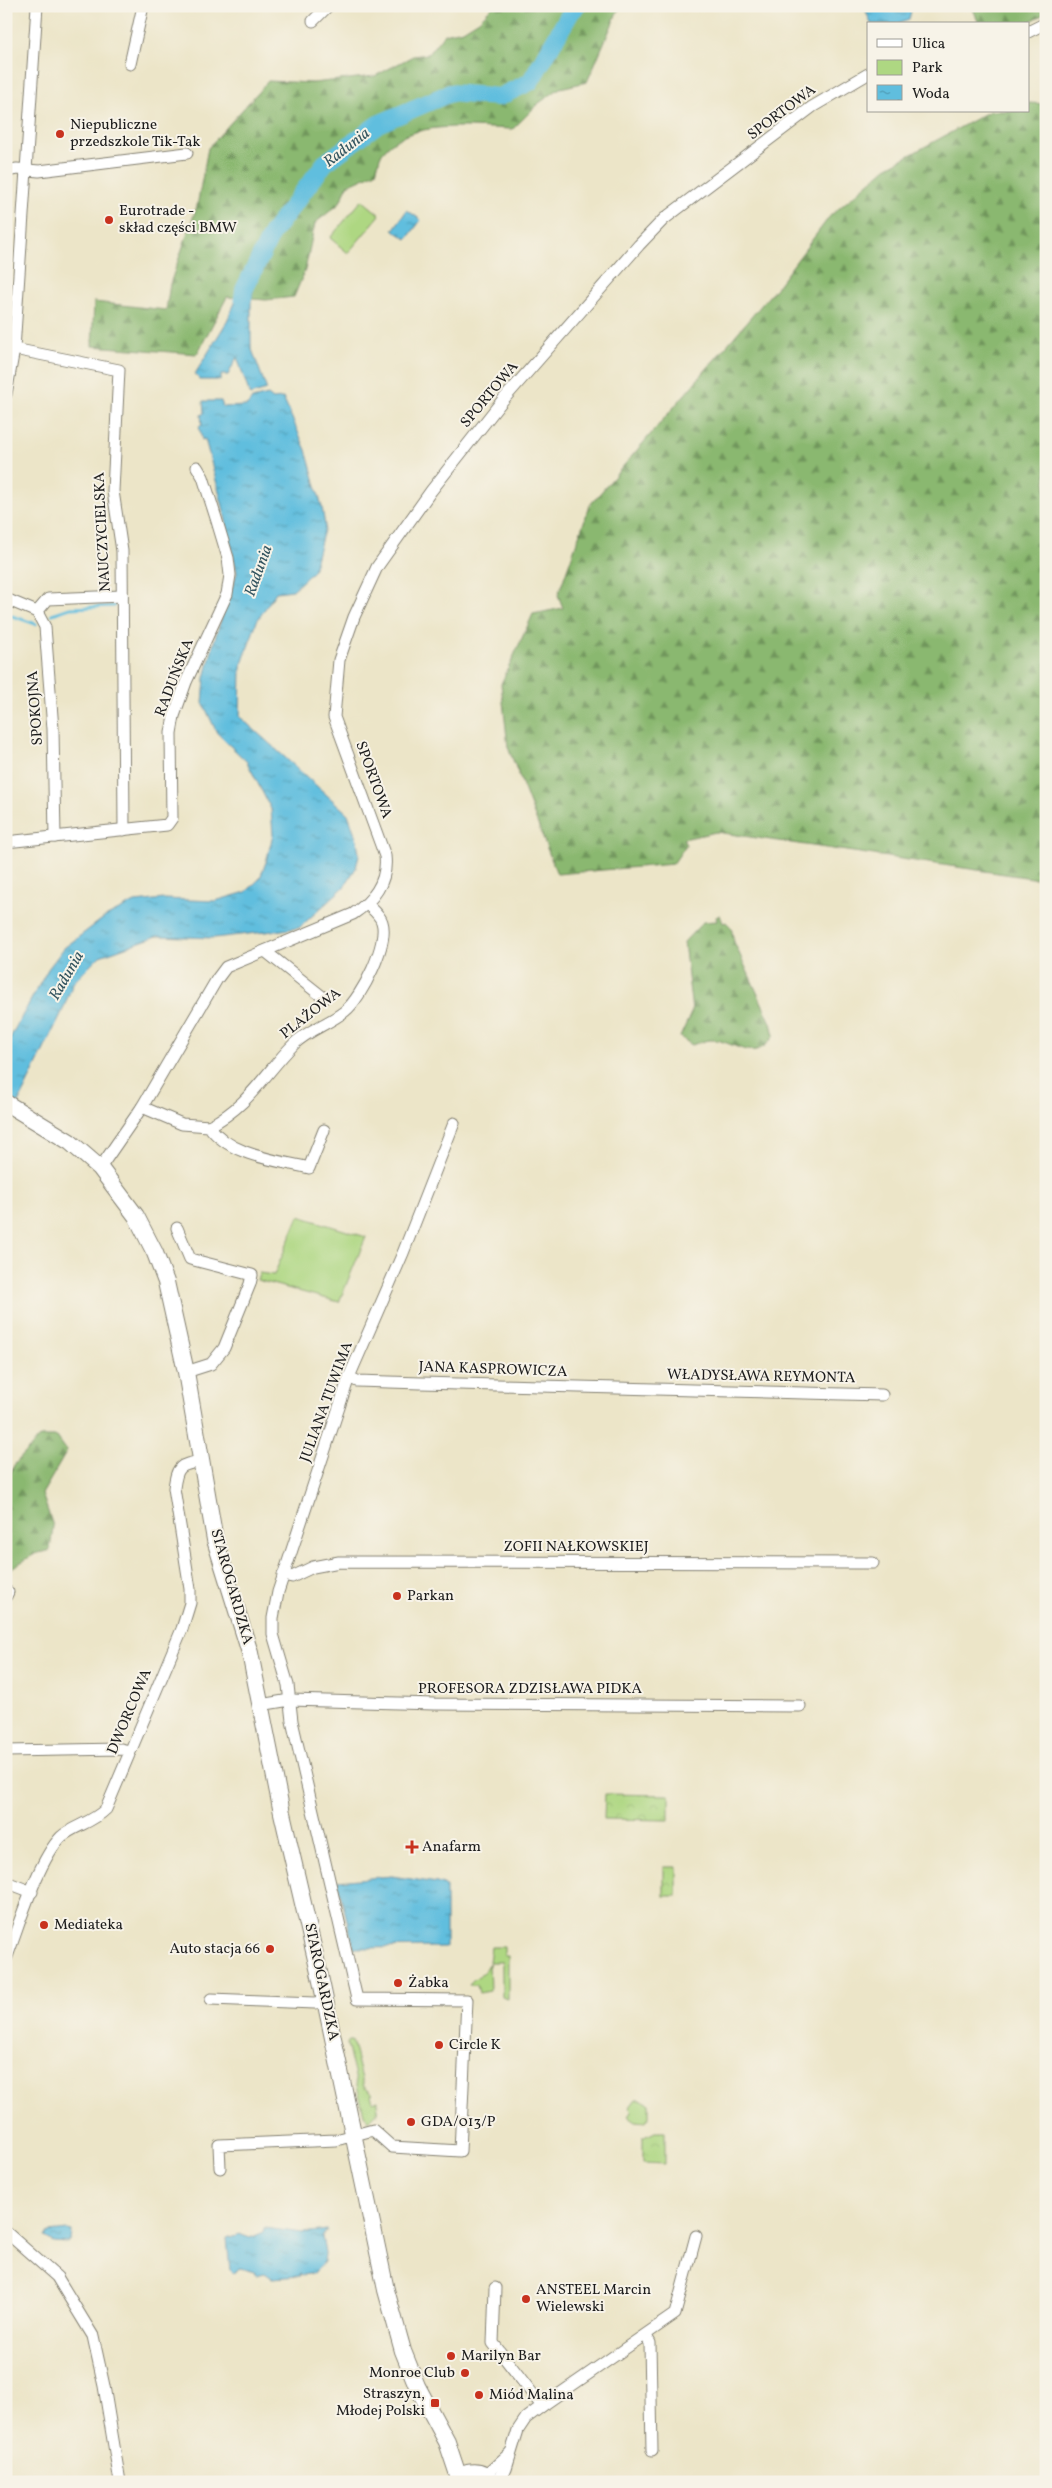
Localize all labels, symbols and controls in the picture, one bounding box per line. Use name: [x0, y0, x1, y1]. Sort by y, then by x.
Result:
legend: [867, 22, 1030, 112]
text: Ulica: [912, 34, 945, 55]
text: Park: [912, 58, 943, 79]
street label: SPORTOWA: [743, 80, 821, 146]
text: Woda: [912, 84, 950, 105]
place label: Niepubliczne przedszkole Tik-Tak: [70, 115, 201, 153]
water label: Radunia: [319, 123, 375, 173]
marker: Niepubliczne przedszkole Tik-Tak: [54, 128, 66, 140]
place label: Eurotrade - skład części BMW: [119, 201, 237, 239]
marker: Eurotrade - skład części BMW: [103, 214, 115, 226]
street label: SPORTOWA: [456, 357, 524, 433]
street label: NAUCZYCIELSKA: [89, 471, 117, 593]
water label: Radunia: [240, 542, 279, 600]
street label: RADUŃSKA: [150, 636, 200, 720]
street label: SPOKOJNA: [23, 669, 49, 746]
street label: SPORTOWA: [349, 738, 397, 822]
water label: Radunia: [44, 947, 90, 1005]
street label: PLAŻOWA: [276, 983, 346, 1044]
street label: JULIANA TUWIMA: [295, 1338, 359, 1465]
street label: JANA KASPROWICZA: [418, 1357, 568, 1383]
street label: WŁADYSŁAWA REYMONTA: [666, 1365, 856, 1389]
street label: STAROGARDZKA: [204, 1527, 258, 1648]
street label: ZOFII NAŁKOWSKIEJ: [503, 1537, 649, 1558]
place label: Parkan: [407, 1586, 454, 1607]
marker: Parkan: [391, 1590, 403, 1602]
street label: DWORCOWA: [103, 1666, 158, 1758]
street label: PROFESORA ZDZISŁAWA PIDKA: [418, 1679, 642, 1700]
place label: Anafarm: [422, 1837, 481, 1858]
marker: Anafarm: [406, 1841, 418, 1853]
place label: Mediateka: [54, 1915, 123, 1936]
marker: Mediateka: [38, 1919, 50, 1931]
street label: STAROGARDZKA: [298, 1921, 344, 2043]
place label: Auto stacja 66: [169, 1939, 260, 1960]
marker: Auto stacja 66: [264, 1943, 276, 1955]
place label: Żabka: [408, 1973, 449, 1994]
marker: Żabka: [392, 1977, 404, 1989]
place label: Circle K: [449, 2035, 501, 2056]
marker: Circle K: [433, 2039, 445, 2051]
place label: GDA/013/P: [421, 2112, 496, 2133]
marker: GDA/013/P: [405, 2116, 417, 2128]
place label: ANSTEEL Marcin Wielewski: [536, 2280, 651, 2318]
marker: ANSTEEL Marcin Wielewski: [520, 2293, 532, 2305]
place label: Marilyn Bar: [461, 2346, 541, 2367]
marker: Marilyn Bar: [445, 2350, 457, 2362]
place label: Monroe Club: [369, 2363, 455, 2384]
marker: Monroe Club: [459, 2367, 471, 2379]
place label: Straszyn, Młodej Polski: [336, 2384, 425, 2422]
place label: Miód Malina: [489, 2385, 574, 2406]
marker: Miód Malina: [473, 2389, 485, 2401]
marker: Straszyn, Młodej Polski: [429, 2397, 441, 2409]

